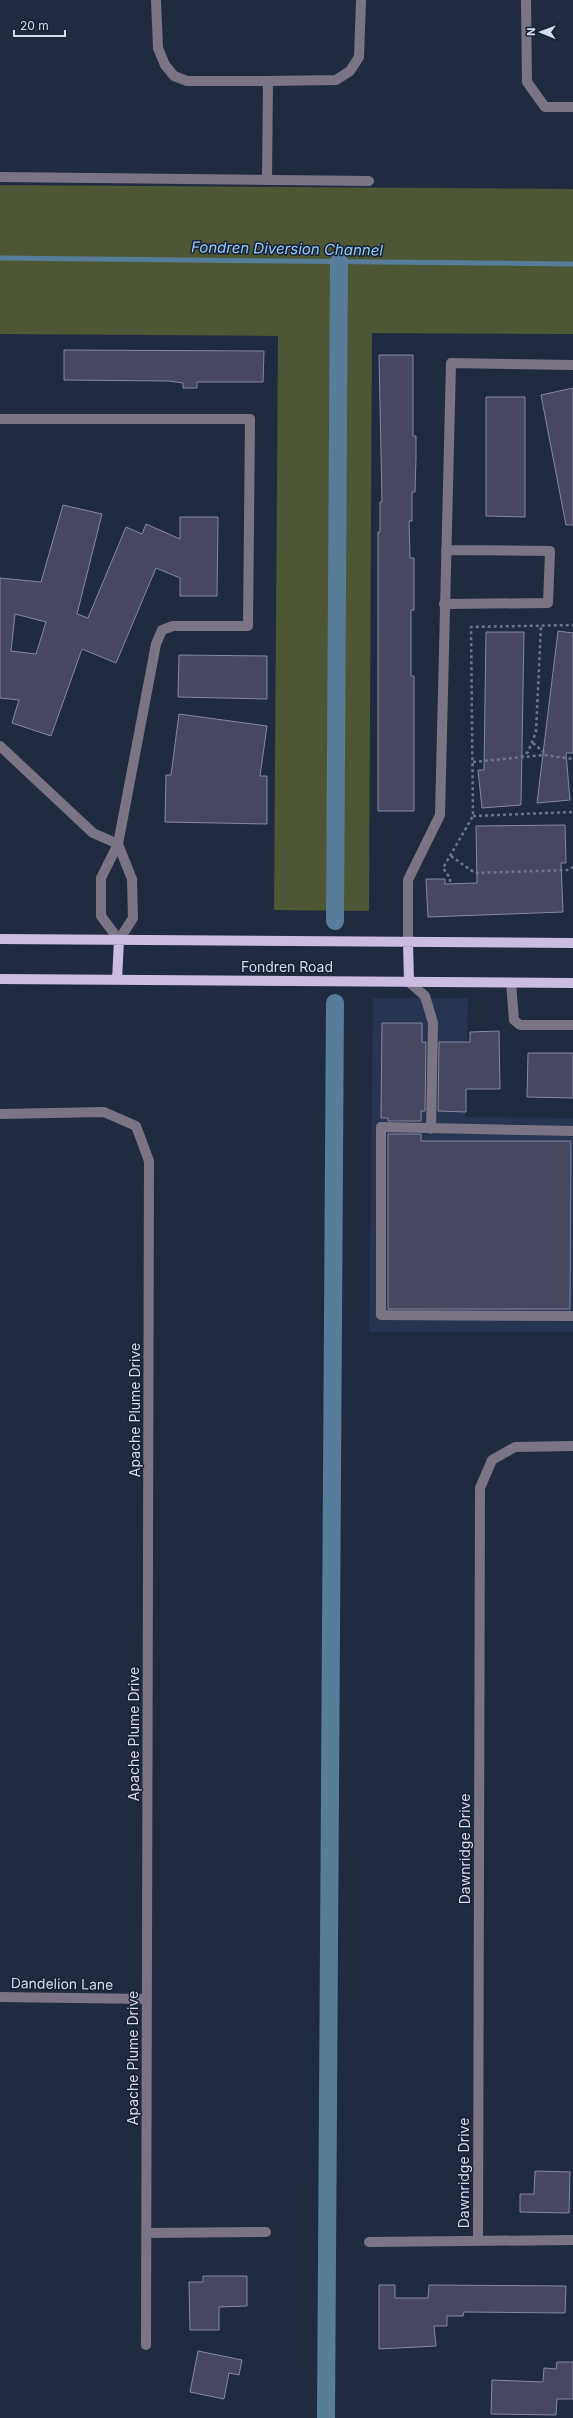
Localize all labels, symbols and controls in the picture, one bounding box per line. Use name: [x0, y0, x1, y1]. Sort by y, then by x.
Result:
scale bar: [14, 12, 65, 38]
north arrow: [521, 12, 561, 52]
text: 20 m: [20, 18, 49, 33]
text: N: [524, 28, 538, 36]
water label: Fondren Diversion Channel: [191, 237, 384, 260]
street label: Fondren Road: [241, 958, 333, 975]
street label: Apache Plume Drive: [126, 1343, 143, 1477]
street label: Apache Plume Drive: [125, 1667, 142, 1801]
street label: Dawnridge Drive: [456, 1794, 473, 1904]
street label: Dandelion Lane: [11, 1974, 113, 1993]
street label: Apache Plume Drive: [124, 1991, 141, 2125]
street label: Dawnridge Drive: [455, 2118, 472, 2228]

